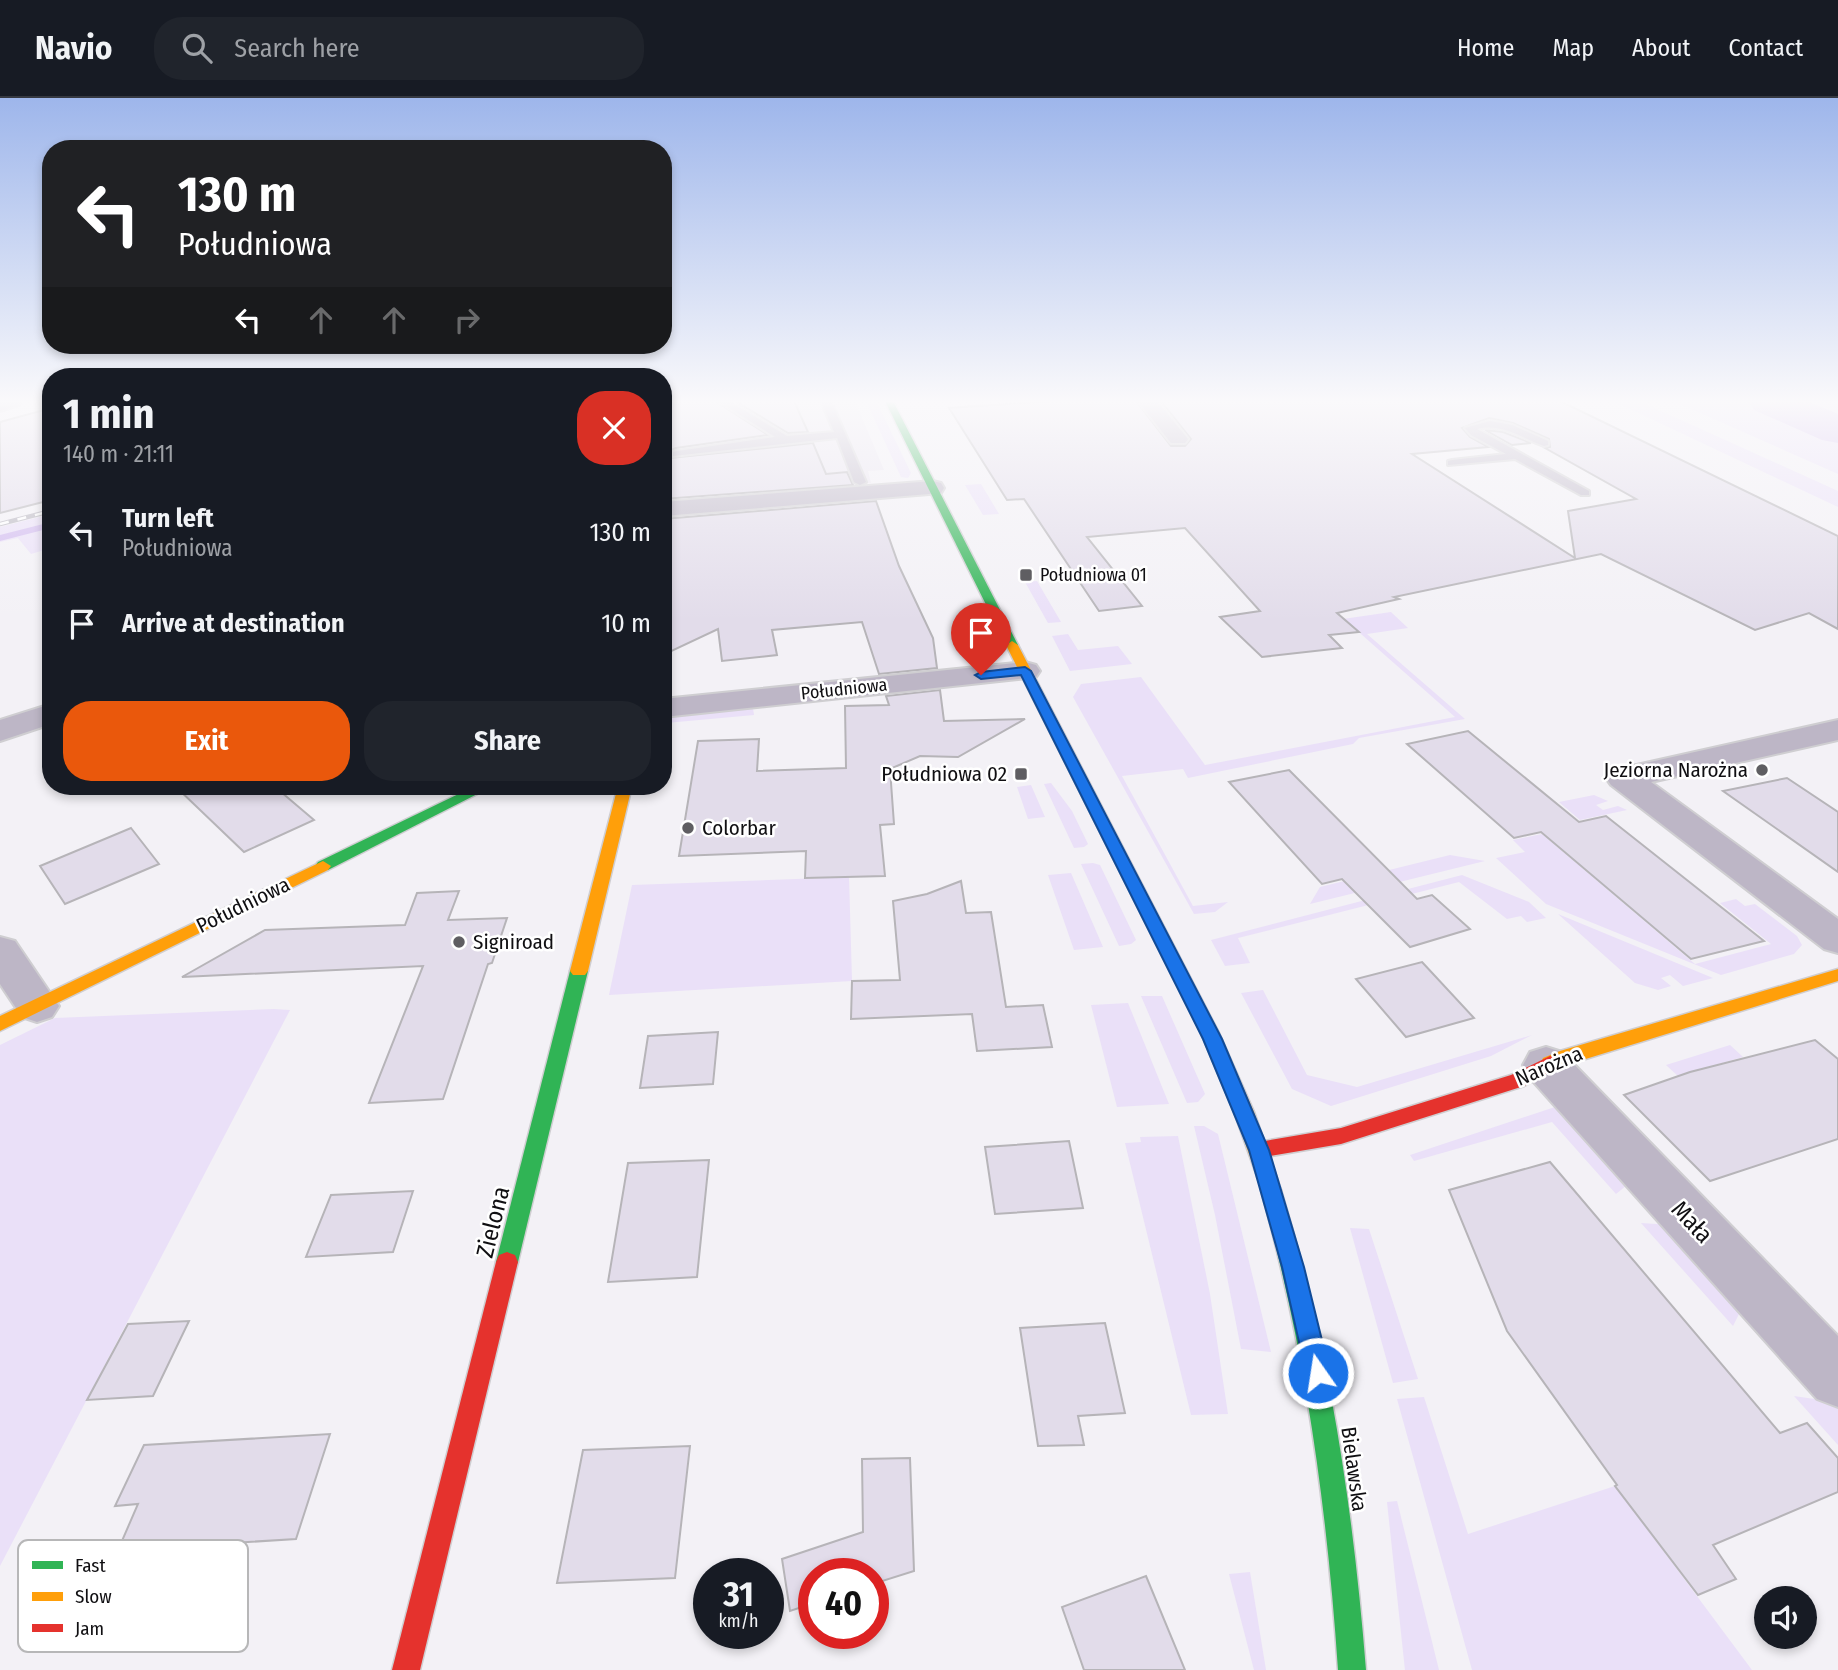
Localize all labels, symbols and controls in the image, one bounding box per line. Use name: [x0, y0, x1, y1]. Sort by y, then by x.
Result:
search box: [154, 17, 644, 80]
text: Navio: [35, 28, 112, 68]
icon: search: [178, 29, 216, 67]
text: Search here: [234, 33, 360, 64]
text: Home: [1457, 34, 1514, 62]
text: Map: [1552, 34, 1594, 62]
text: About: [1632, 34, 1690, 62]
text: Contact: [1728, 34, 1803, 62]
text: 130 m: [178, 165, 296, 224]
icon: left: [63, 168, 154, 259]
text: Południowa: [178, 225, 332, 263]
icon: left: [229, 301, 267, 339]
icon: ahead: [302, 301, 340, 339]
icon: ahead: [375, 301, 413, 339]
icon: right: [448, 301, 486, 339]
text: 1 min: [63, 389, 154, 439]
button: close: [577, 391, 651, 465]
text: 140 m · 21:11: [63, 440, 174, 468]
text: Turn left: [122, 503, 214, 534]
icon: left: [63, 514, 101, 552]
text: 130 m: [589, 517, 651, 548]
text: Południowa: [122, 534, 233, 562]
place label: Południowa 01: [1040, 564, 1147, 586]
marker: Południowa 01: [1018, 567, 1034, 583]
pin: [951, 603, 1011, 675]
icon: arrive: [63, 605, 101, 643]
text: Arrive at destination: [122, 608, 345, 639]
text: 10 m: [601, 608, 651, 639]
icon: arrive: [962, 614, 1000, 652]
street label: Południowa: [800, 674, 888, 704]
button: Exit: [63, 701, 350, 781]
button: Share: [364, 701, 651, 781]
place label: Jeziorna Narożna: [1603, 757, 1748, 783]
place label: Południowa 02: [881, 761, 1007, 787]
marker: Jeziorna Narożna: [1754, 762, 1770, 778]
marker: Południowa 02: [1013, 766, 1029, 782]
place label: Colorbar: [702, 815, 776, 841]
marker: Colorbar: [680, 820, 696, 836]
street label: Południowa: [192, 871, 294, 939]
place label: Signiroad: [473, 929, 554, 955]
marker: Signiroad: [451, 934, 467, 950]
street label: Narożna: [1512, 1040, 1586, 1092]
street label: Zielona: [471, 1183, 515, 1261]
street label: Mała: [1666, 1195, 1718, 1249]
position arrow: [1281, 1336, 1355, 1410]
street label: Bielawska: [1335, 1425, 1373, 1513]
legend: [18, 1540, 248, 1652]
text: Fast: [75, 1554, 106, 1577]
speed limit sign: 40: [798, 1558, 889, 1649]
text: 31: [723, 1573, 754, 1615]
text: Slow: [75, 1585, 112, 1608]
map controls: [1754, 1586, 1817, 1649]
button: sound: [1754, 1586, 1817, 1649]
text: km/h: [718, 1610, 759, 1632]
text: Jam: [75, 1617, 104, 1640]

